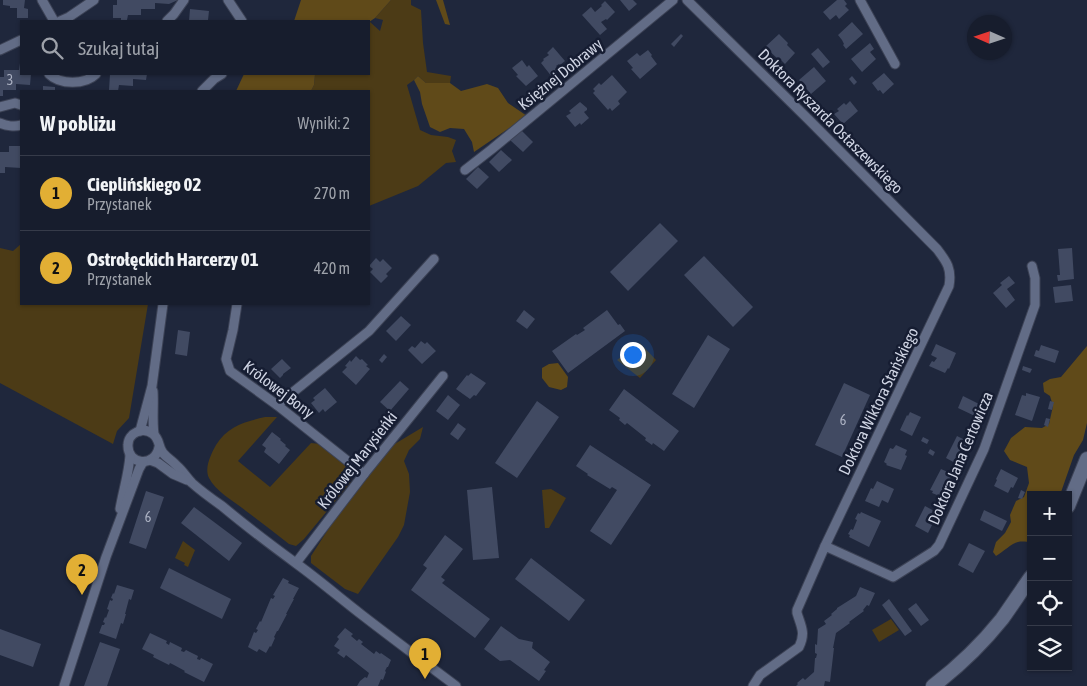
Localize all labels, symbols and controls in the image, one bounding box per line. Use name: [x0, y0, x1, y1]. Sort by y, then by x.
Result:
north arrow: [967, 15, 1012, 60]
search box: [20, 20, 370, 75]
icon: search: [38, 34, 66, 62]
street label: Księżnej Dobrawy: [514, 34, 607, 114]
text: Szukaj tutaj: [78, 37, 160, 59]
street label: Doktora Ryszarda Ostaszewskiego: [754, 45, 907, 198]
house number: 3: [7, 72, 13, 88]
text: W pobliżu: [40, 111, 116, 135]
text: Wyniki: 2: [298, 114, 350, 132]
text: Cieplińskiego 02: [87, 173, 201, 195]
text: 1: [52, 184, 60, 202]
text: 270 m: [314, 184, 350, 202]
text: Przystanek: [87, 195, 152, 213]
text: Ostrołęckich Harcerzy 01: [87, 248, 259, 270]
text: 2: [52, 259, 60, 277]
text: 420 m: [314, 259, 350, 277]
text: Przystanek: [87, 270, 152, 288]
street label: Doktora Wiktora Stańskiego: [834, 324, 922, 478]
your location: [620, 342, 646, 368]
street label: Królowej Bony: [240, 357, 318, 422]
street label: Doktora Jana Certowicza: [924, 389, 996, 527]
street label: Królowej Marysieńki: [314, 408, 401, 513]
house number: 6: [840, 412, 847, 428]
map controls: [1027, 491, 1072, 671]
button: +: [1027, 491, 1072, 536]
house number: 6: [145, 509, 152, 525]
button: −: [1027, 536, 1072, 581]
pin: 2: [66, 554, 98, 595]
button: locate: [1027, 581, 1072, 626]
button: layers: [1027, 626, 1072, 671]
pin: 1: [409, 638, 441, 679]

